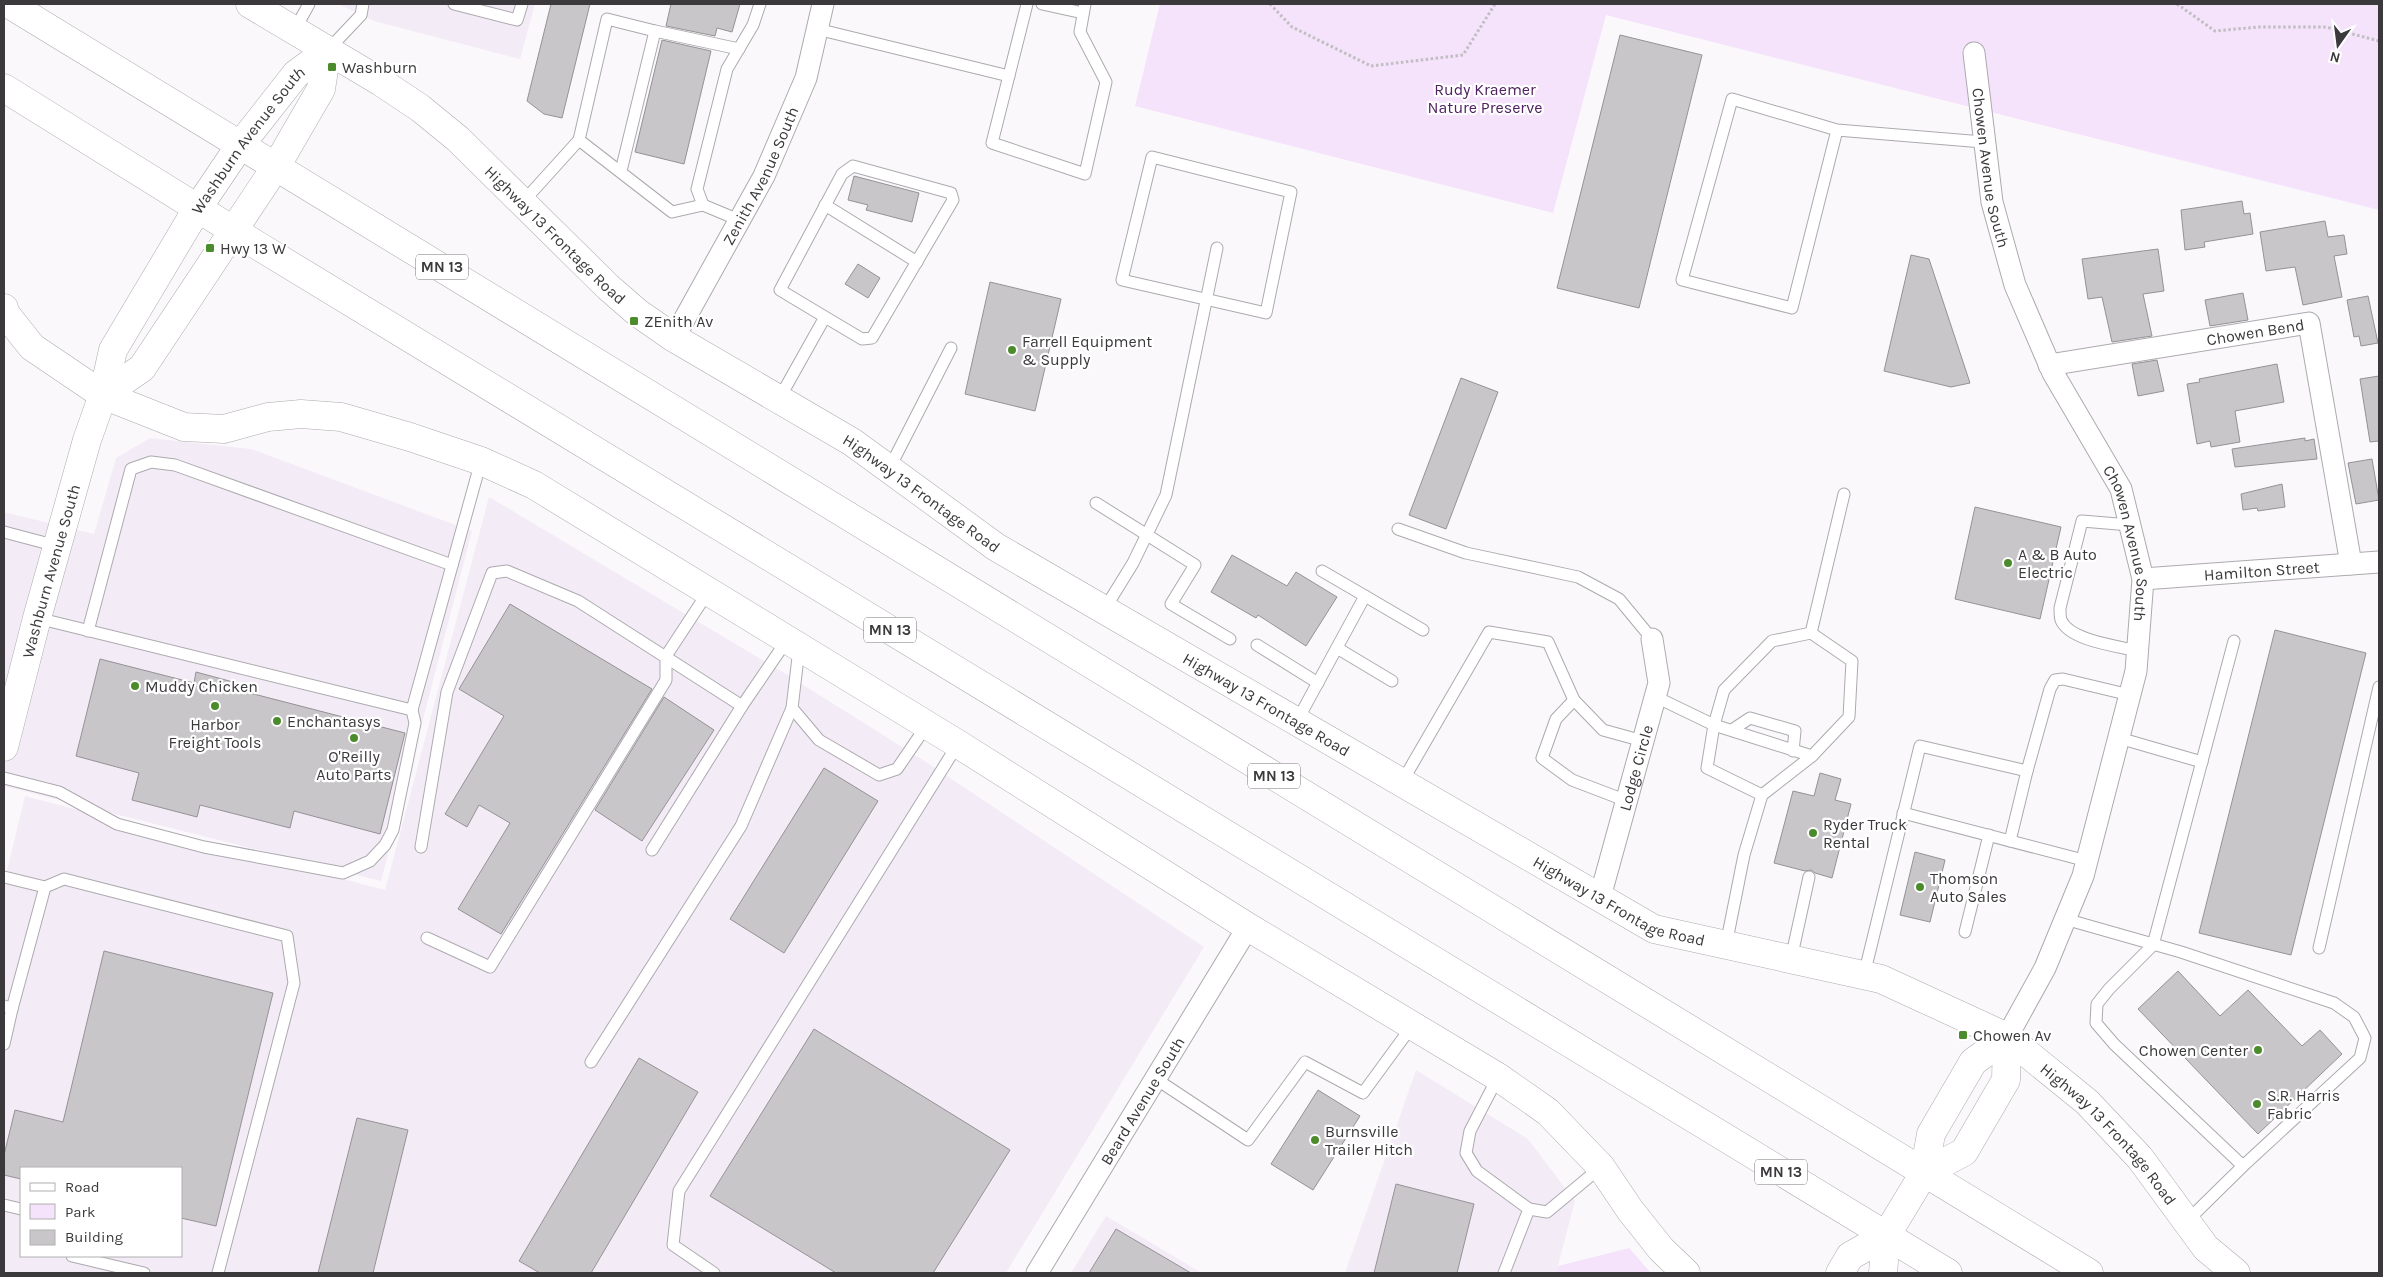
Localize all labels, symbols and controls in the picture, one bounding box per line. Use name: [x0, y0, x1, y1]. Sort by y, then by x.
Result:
north arrow: [2313, 20, 2363, 70]
text: N: [2328, 48, 2342, 67]
place label: Washburn: [342, 58, 417, 77]
marker: Washburn: [326, 61, 338, 73]
street label: Washburn Avenue South: [187, 62, 309, 218]
park label: Rudy Kraemer Nature Preserve: [1428, 80, 1542, 117]
street label: Chowen Avenue South: [1968, 87, 2013, 250]
street label: Zenith Avenue South: [719, 104, 803, 248]
street label: Highway 13 Frontage Road: [481, 162, 630, 308]
place label: Hwy 13 W: [220, 239, 287, 258]
marker: Hwy 13 W: [204, 242, 216, 254]
road number: MN 13: [416, 254, 468, 280]
place label: ZEnith Av: [644, 312, 713, 331]
marker: ZEnith Av: [628, 315, 640, 327]
street label: Chowen Bend: [2205, 315, 2306, 349]
place label: Farrell Equipment & Supply: [1022, 332, 1152, 369]
marker: Farrell Equipment & Supply: [1006, 344, 1018, 356]
street label: Highway 13 Frontage Road: [839, 430, 1004, 557]
street label: Chowen Avenue South: [2099, 462, 2152, 622]
street label: Washburn Avenue South: [18, 482, 84, 660]
place label: A & B Auto Electric: [2018, 545, 2097, 582]
marker: A & B Auto Electric: [2002, 557, 2014, 569]
street label: Hamilton Street: [2203, 557, 2320, 585]
road number: MN 13: [864, 618, 916, 642]
street label: Highway 13 Frontage Road: [1180, 649, 1353, 760]
place label: Muddy Chicken: [145, 677, 258, 696]
marker: Muddy Chicken: [129, 680, 141, 692]
marker: Harbor Freight Tools: [209, 700, 221, 712]
place label: Enchantasys: [287, 712, 381, 731]
place label: Harbor Freight Tools: [169, 715, 261, 752]
marker: Enchantasys: [271, 715, 283, 727]
street label: Lodge Circle: [1615, 723, 1657, 813]
marker: O'Reilly Auto Parts: [348, 732, 360, 744]
place label: O'Reilly Auto Parts: [316, 747, 392, 784]
road number: MN 13: [1248, 764, 1300, 788]
place label: Ryder Truck Rental: [1823, 815, 1907, 852]
marker: Ryder Truck Rental: [1807, 827, 1819, 839]
street label: Highway 13 Frontage Road: [1530, 852, 1707, 950]
place label: Thomson Auto Sales: [1930, 869, 2007, 906]
marker: Thomson Auto Sales: [1914, 881, 1926, 893]
place label: Chowen Av: [1973, 1026, 2051, 1045]
marker: Chowen Av: [1957, 1029, 1969, 1041]
street label: Beard Avenue South: [1096, 1033, 1189, 1168]
place label: Chowen Center: [2139, 1041, 2248, 1060]
marker: Chowen Center: [2252, 1044, 2264, 1056]
street label: Highway 13 Frontage Road: [2036, 1059, 2180, 1209]
place label: S.R. Harris Fabric: [2267, 1086, 2340, 1123]
marker: S.R. Harris Fabric: [2251, 1098, 2263, 1110]
place label: Burnsville Trailer Hitch: [1325, 1122, 1413, 1159]
marker: Burnsville Trailer Hitch: [1309, 1134, 1321, 1146]
road number: MN 13: [1755, 1160, 1807, 1184]
legend: [20, 1167, 182, 1257]
text: Road: [65, 1178, 100, 1196]
text: Park: [65, 1203, 95, 1221]
text: Building: [65, 1228, 123, 1246]

